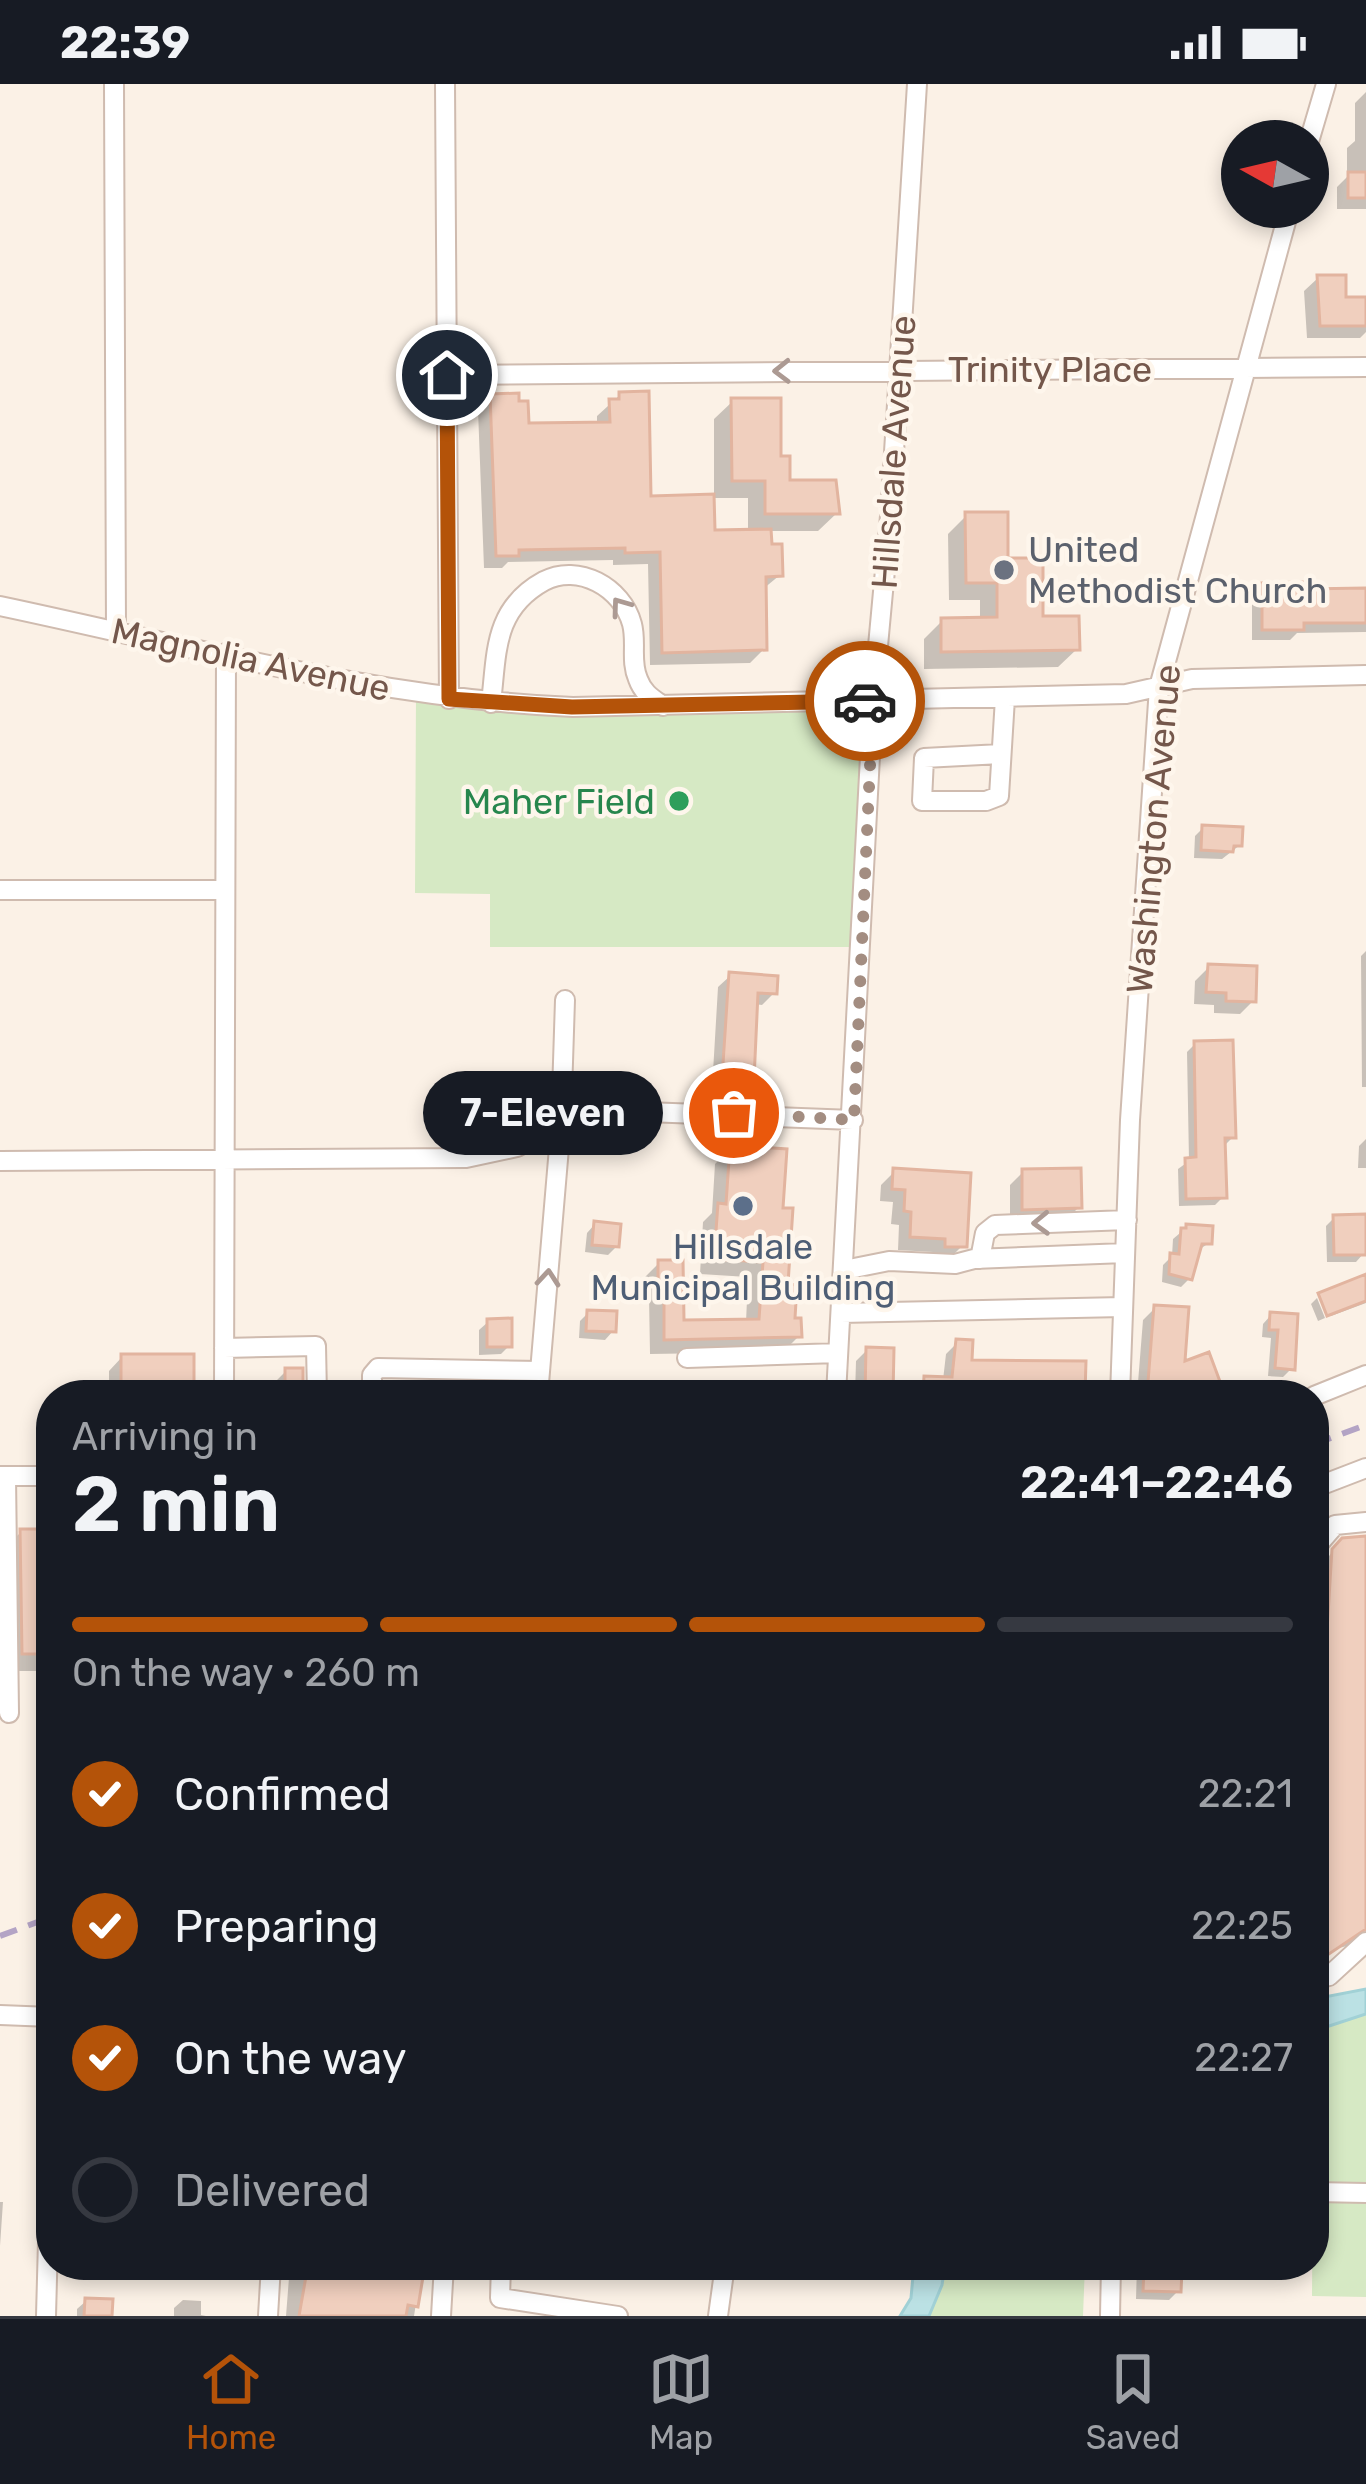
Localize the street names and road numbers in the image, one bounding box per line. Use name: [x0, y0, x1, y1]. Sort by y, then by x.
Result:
street label: Hillsdale Avenue: [862, 314, 925, 590]
street label: Trinity Place: [948, 348, 1152, 391]
street label: Magnolia Avenue: [108, 609, 394, 710]
street label: Washington Avenue: [1118, 662, 1189, 996]

